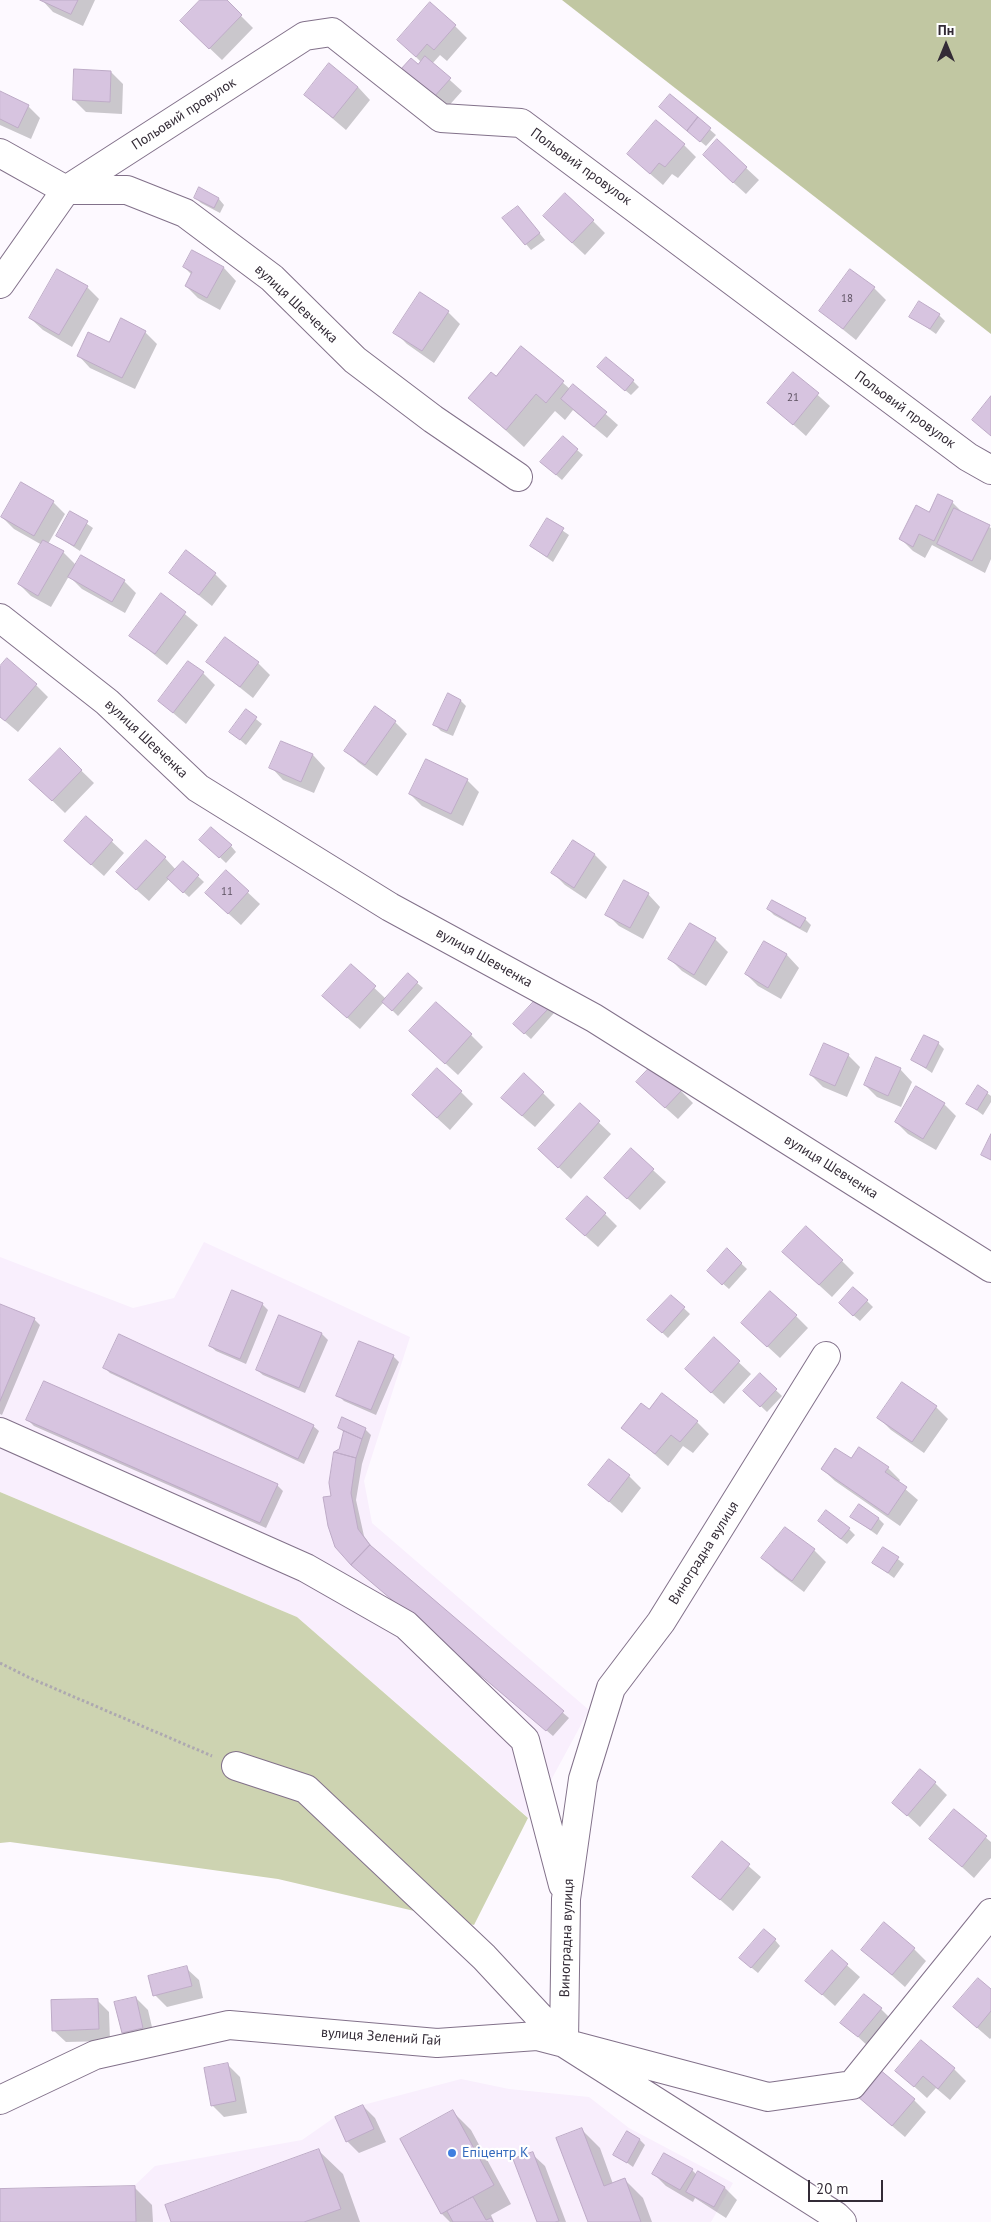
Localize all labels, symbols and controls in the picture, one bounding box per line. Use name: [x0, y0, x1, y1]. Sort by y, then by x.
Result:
north arrow: [921, 20, 971, 70]
text: Пн: [938, 21, 954, 39]
street label: Польовий провулок: [129, 74, 239, 154]
street label: Польовий провулок: [527, 125, 635, 209]
street label: вулиця Шевченка: [251, 261, 341, 347]
house number: 18: [841, 292, 853, 306]
street label: Польовий провулок: [851, 368, 959, 452]
house number: 21: [787, 391, 799, 405]
street label: вулиця Шевченка: [101, 696, 191, 782]
house number: 11: [221, 885, 233, 899]
street label: вулиця Шевченка: [433, 925, 535, 991]
street label: вулиця Шевченка: [781, 1131, 881, 1203]
street label: Виноградна вулиця: [665, 1498, 743, 1608]
street label: Виноградна вулиця: [557, 1878, 577, 1998]
street label: вулиця Зелений Гай: [320, 2024, 442, 2050]
place label: Епіцентр К: [462, 2145, 529, 2161]
marker: Епіцентр К: [446, 2147, 458, 2159]
scale bar: [811, 2170, 886, 2202]
text: 20 m: [816, 2179, 849, 2198]

